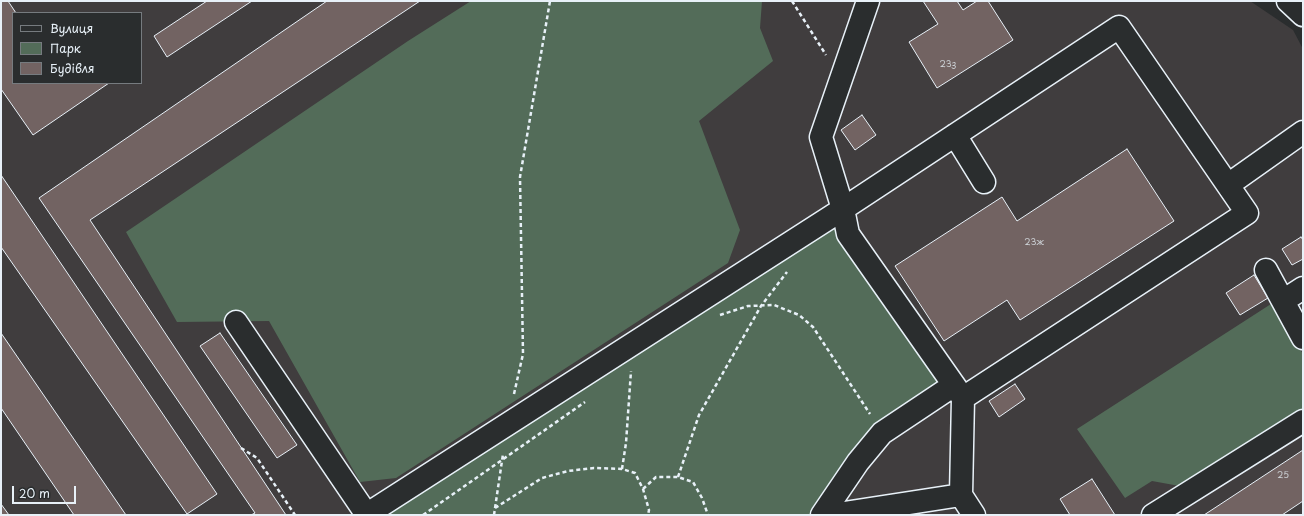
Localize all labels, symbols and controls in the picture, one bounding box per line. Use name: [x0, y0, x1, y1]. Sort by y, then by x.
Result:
legend: [12, 12, 142, 84]
text: Вулиця: [50, 19, 93, 37]
text: Парк: [50, 39, 81, 57]
text: Будівля: [50, 59, 95, 77]
house number: 23з: [940, 60, 956, 70]
house number: 23ж: [1024, 238, 1044, 248]
house number: 25: [1277, 471, 1289, 481]
scale bar: [14, 478, 78, 504]
text: 20 m: [19, 484, 50, 502]

